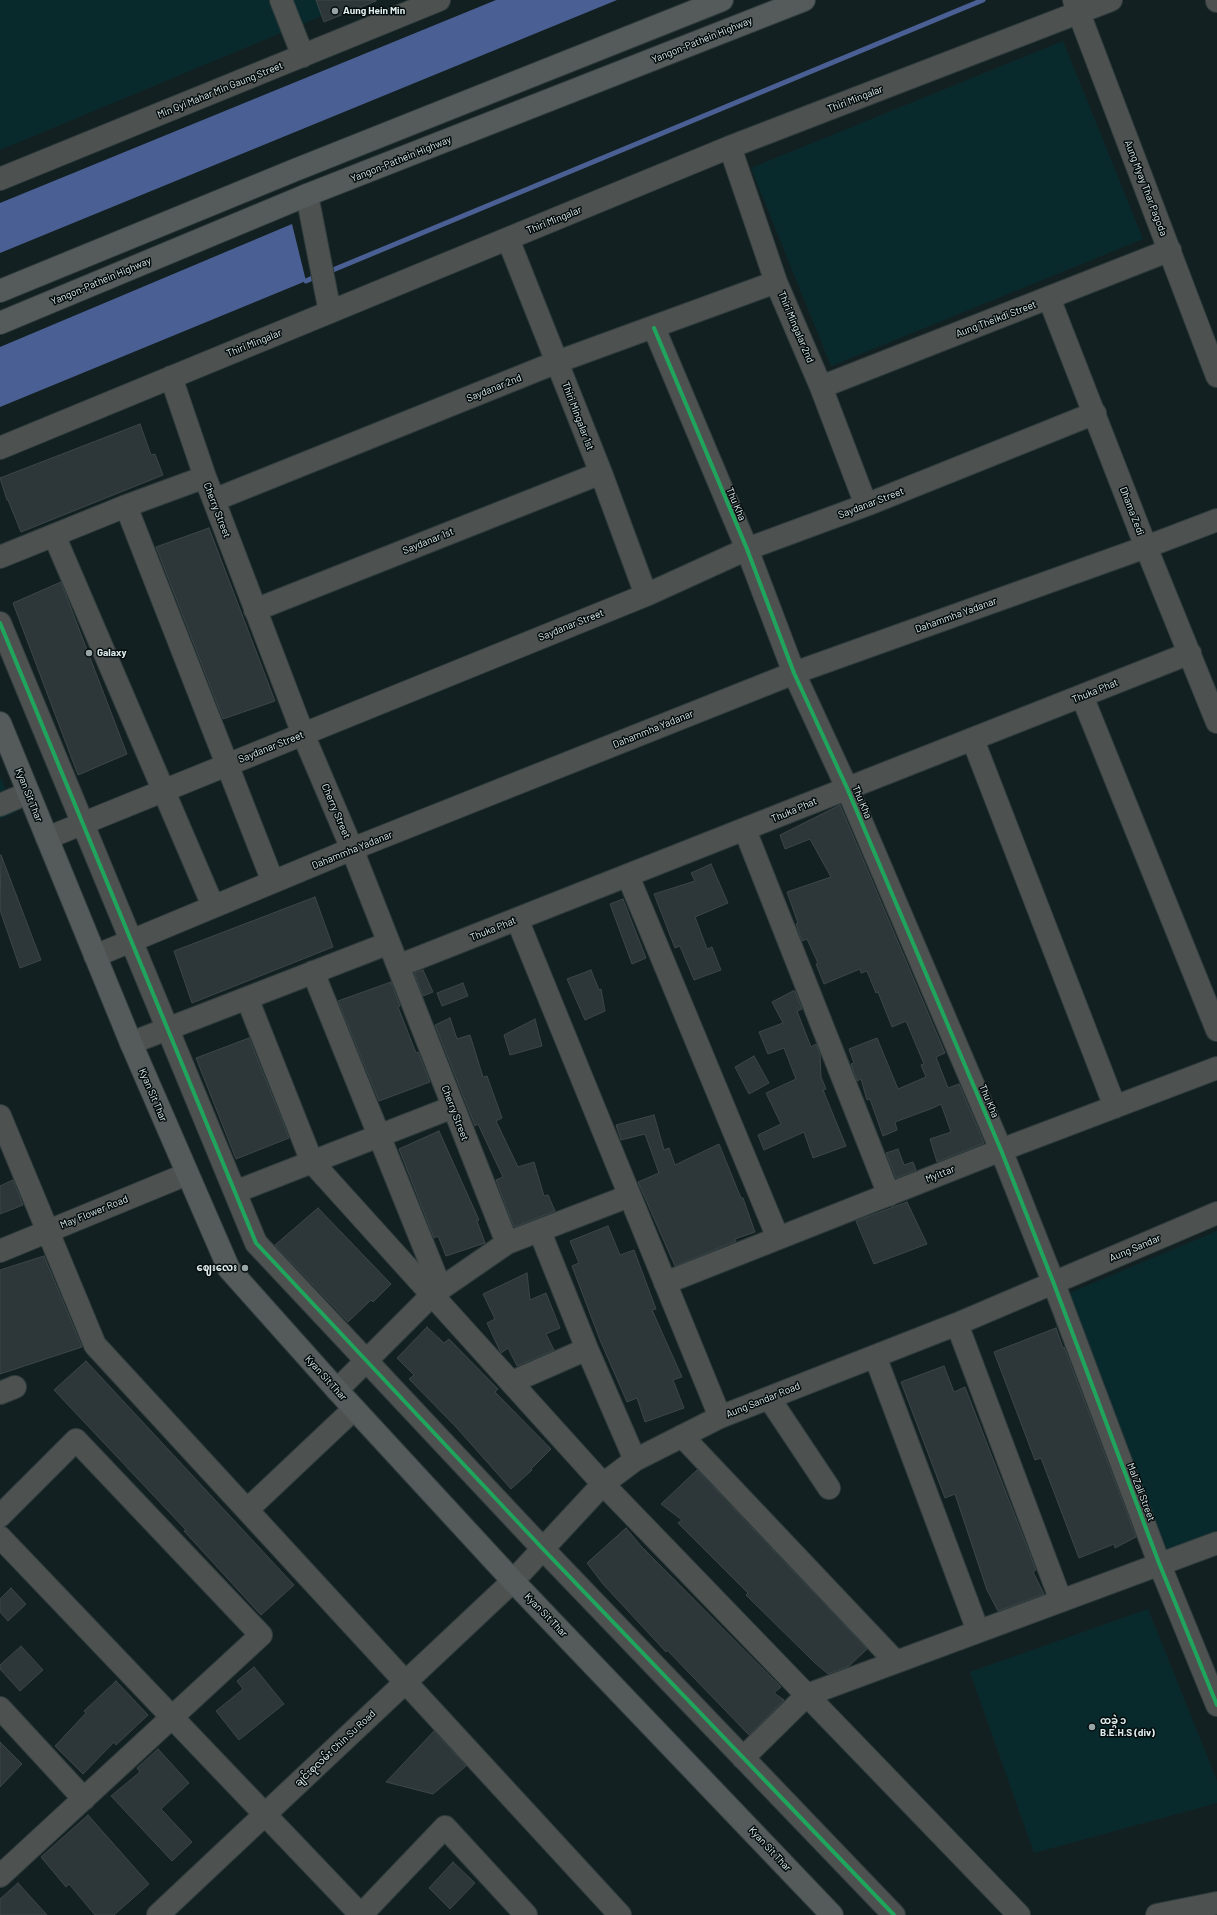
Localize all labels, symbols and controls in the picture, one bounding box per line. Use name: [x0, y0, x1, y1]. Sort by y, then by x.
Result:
place label: Aung Hein Min: [343, 5, 405, 17]
marker: Aung Hein Min: [330, 6, 340, 16]
street label: Yangon-Pathein Highway: [650, 14, 754, 66]
street label: Min Gyi Mahar Min Gaung Street: [155, 59, 285, 121]
street label: Thiri Mingalar: [826, 83, 884, 115]
street label: Yangon-Pathein Highway: [349, 133, 453, 185]
street label: Aung Myay Thar Pagoda: [1122, 138, 1170, 238]
street label: Thiri Mingalar: [525, 203, 583, 237]
street label: Yangon-Pathein Highway: [49, 254, 153, 308]
street label: Thiri Mingalar 2nd: [776, 289, 816, 365]
street label: Aung Theikdi Street: [954, 298, 1038, 340]
street label: Thiri Mingalar: [225, 326, 283, 360]
street label: Saydanar 2nd: [465, 372, 523, 404]
street label: Thiri Mingalar 1st: [559, 380, 597, 452]
street label: Cherry Street: [201, 481, 233, 539]
street label: Saydanar Street: [836, 485, 906, 521]
street label: Dhama Zedi: [1117, 485, 1147, 537]
street label: Thu Kha: [724, 486, 748, 522]
street label: Saydanar 1st: [401, 525, 455, 557]
street label: Dahammha Yadanar: [914, 595, 998, 635]
street label: Saydanar Street: [537, 606, 605, 644]
place label: Galaxy: [97, 647, 127, 659]
marker: Galaxy: [84, 648, 94, 658]
street label: Thuka Phat: [1070, 676, 1120, 706]
street label: Dahammha Yadanar: [611, 707, 695, 751]
street label: Saydanar Street: [237, 728, 305, 766]
street label: Kyan Sit Thar: [13, 766, 45, 824]
street label: Cherry Street: [319, 782, 353, 840]
street label: Thu Kha: [850, 784, 874, 820]
street label: Thuka Phat: [769, 795, 819, 825]
street label: Dahammha Yadanar: [310, 828, 394, 872]
street label: Thuka Phat: [468, 914, 518, 944]
street label: Kyan Sit Thar: [136, 1067, 170, 1123]
street label: Thu Kha: [977, 1083, 1001, 1119]
street label: Cherry Street: [439, 1084, 471, 1142]
street label: Myittar: [924, 1163, 956, 1185]
street label: May Flower Road: [58, 1193, 130, 1231]
street label: Aung Sandar: [1108, 1232, 1162, 1264]
place label: ဈေးလေး: [196, 1262, 237, 1274]
marker: ဈေးလေး: [240, 1263, 250, 1273]
street label: Kyan Sit Thar: [303, 1353, 349, 1403]
street label: Aung Sandar Road: [724, 1380, 802, 1420]
street label: Mal Zali Street: [1124, 1461, 1158, 1523]
street label: Kyan Sit Thar: [522, 1590, 570, 1640]
street label: ချင်းစုလမ်း Chin Su Road: [292, 1707, 378, 1789]
place label: ထခွဲ ၁ B.E.H.S (div): [1100, 1715, 1155, 1738]
marker: ထခွဲ ၁ B.E.H.S (div): [1087, 1722, 1097, 1732]
street label: Kyan Sit Thar: [746, 1824, 794, 1874]

